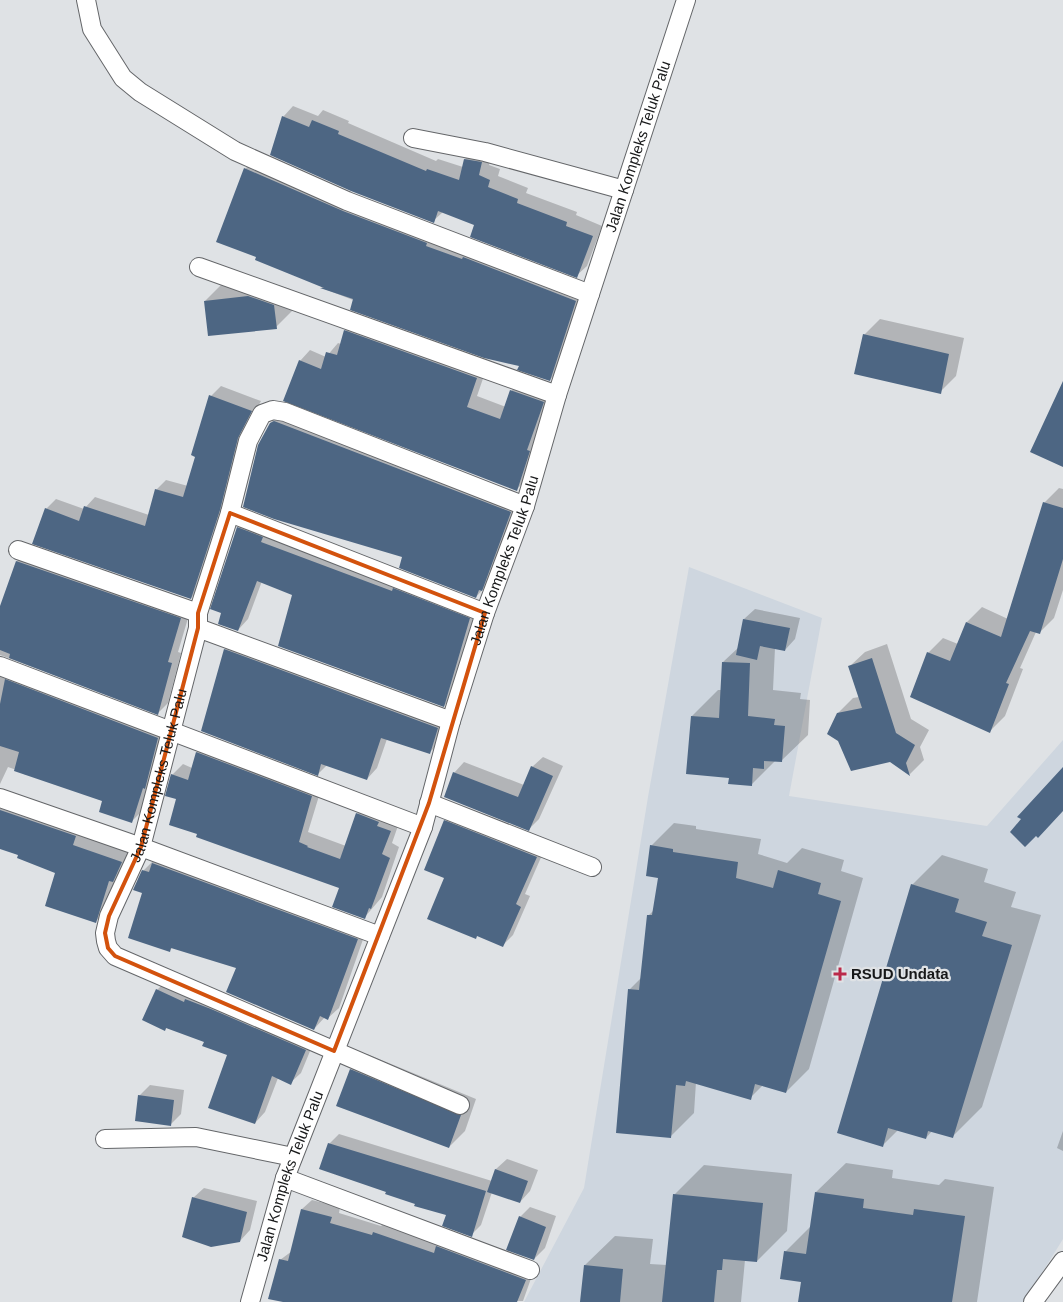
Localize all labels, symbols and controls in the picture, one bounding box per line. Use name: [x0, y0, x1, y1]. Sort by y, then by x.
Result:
street label: Jalan Kompleks Teluk Palu: [602, 59, 674, 234]
street label: Jalan Kompleks Teluk Palu: [466, 473, 541, 647]
street label: Jalan Kompleks Teluk Palu: [126, 687, 190, 865]
place label: RSUD Undata: [851, 965, 949, 982]
marker: RSUD Undata: [833, 967, 847, 981]
street label: Jalan Kompleks Teluk Palu: [253, 1088, 326, 1263]

